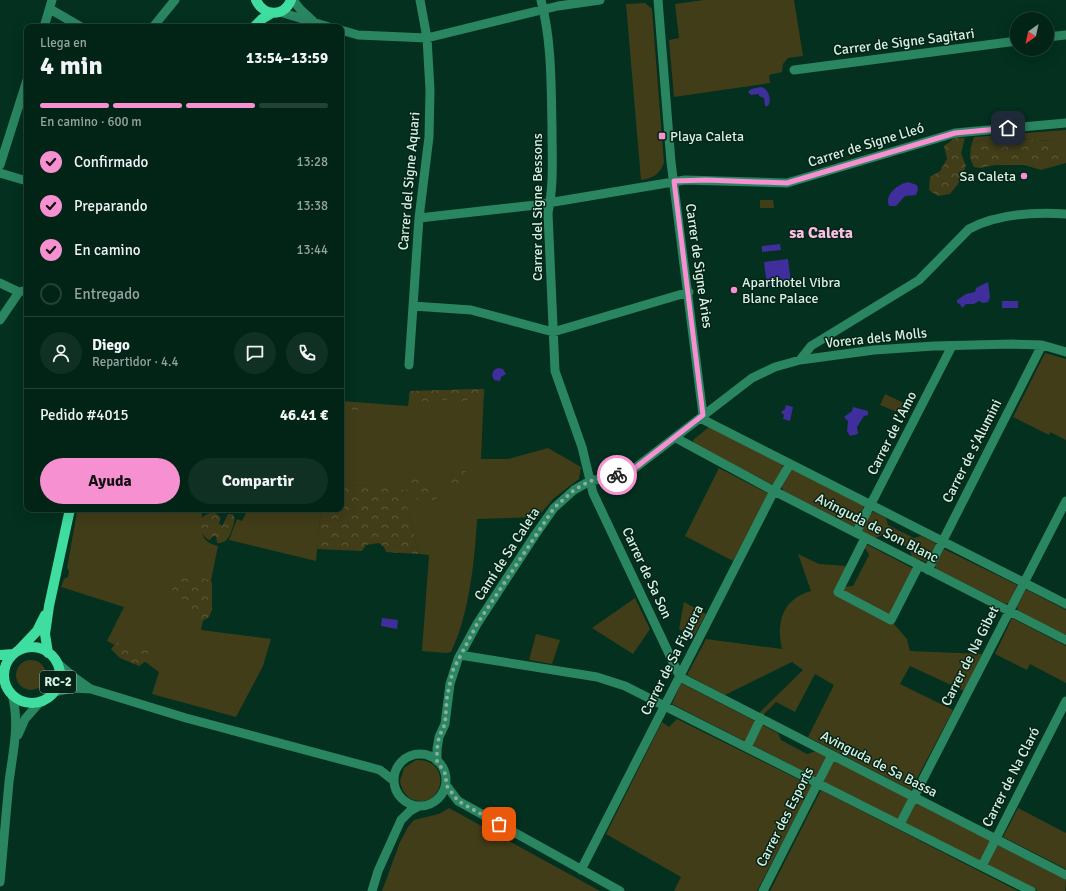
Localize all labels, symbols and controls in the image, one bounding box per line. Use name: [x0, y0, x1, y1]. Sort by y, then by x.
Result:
north arrow: [1010, 12, 1054, 56]
map controls: [1010, 12, 1054, 56]
street label: Carrer de Signe Sagitari: [832, 25, 976, 59]
text: Llega en: [40, 35, 87, 51]
text: 13:54–13:59: [246, 49, 328, 67]
text: 4 min: [40, 50, 103, 82]
street label: Carrer del Signe Aquari: [394, 111, 424, 251]
pin: [991, 111, 1025, 145]
text: En camino · 600 m: [40, 114, 142, 130]
icon: home: [997, 117, 1019, 139]
street label: Carrer de Signe Lleó: [806, 119, 926, 171]
place label: Playa Caleta: [670, 128, 744, 145]
marker: Playa Caleta: [657, 131, 667, 141]
street label: Carrer del Signe Bessons: [529, 133, 546, 281]
icon: check: [40, 151, 62, 173]
text: Confirmado: [74, 153, 148, 171]
text: 13:28: [296, 154, 328, 170]
place label: Sa Caleta: [960, 168, 1016, 185]
marker: Sa Caleta: [1019, 171, 1029, 181]
icon: check: [40, 195, 62, 217]
text: Preparando: [74, 197, 148, 215]
text: 13:38: [296, 198, 328, 214]
street label: Carrer de Signe Àries: [682, 203, 716, 329]
district label: sa Caleta: [789, 223, 853, 243]
icon: check: [40, 239, 62, 261]
text: En camino: [74, 241, 141, 259]
text: 13:44: [296, 242, 328, 258]
place label: Aparthotel Vibra Blanc Palace: [742, 274, 841, 307]
text: Entregado: [74, 285, 140, 303]
marker: Aparthotel Vibra Blanc Palace: [729, 285, 739, 295]
street label: Vorera dels Molls: [824, 324, 928, 352]
button: person: [40, 332, 82, 374]
button: chat: [234, 332, 276, 374]
button: phone: [286, 332, 328, 374]
text: Diego: [92, 336, 130, 354]
text: Repartidor · 4.4: [92, 354, 178, 370]
street label: Carrer de l'Amo: [864, 388, 920, 478]
street label: Carrer de s'Alumini: [939, 397, 1005, 505]
text: Pedido #4015: [40, 406, 129, 424]
text: 46.41 €: [280, 406, 328, 424]
courier: [597, 455, 637, 495]
button: Ayuda: [40, 458, 180, 504]
button: Compartir: [188, 458, 328, 504]
icon: bike: [606, 464, 628, 486]
street label: Avinguda de Son Blanc: [813, 490, 942, 567]
street label: Camí de Sa Caleta: [471, 504, 543, 604]
street label: Carrer de Sa Son: [618, 525, 676, 621]
street label: Carrer de Sa Figuera: [637, 602, 707, 718]
street label: Carrer de Na Gibet: [937, 603, 1003, 709]
road number: RC-2: [40, 671, 76, 693]
street label: Carrer de Na Claró: [979, 724, 1043, 830]
street label: Avinguda de Sa Bassa: [818, 727, 940, 801]
street label: Carrer des Esports: [753, 764, 817, 870]
pin: [482, 807, 516, 841]
icon: bag: [488, 813, 510, 835]

